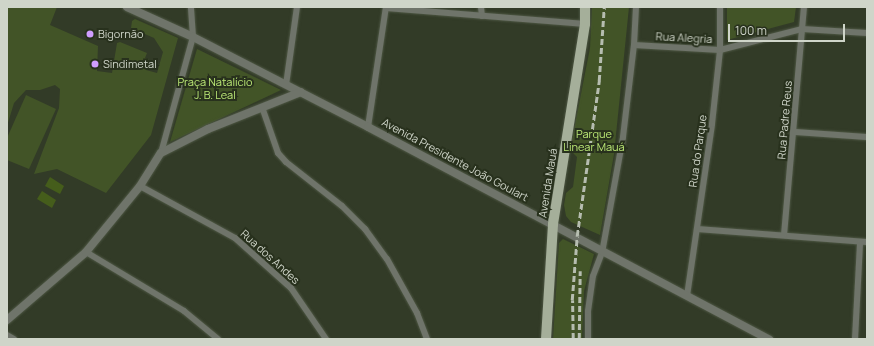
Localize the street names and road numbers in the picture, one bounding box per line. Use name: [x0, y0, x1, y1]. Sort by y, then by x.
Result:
street label: Rua Alegria: [655, 30, 713, 46]
street label: Rua Padre Reus: [775, 80, 795, 160]
street label: Rua do Parque: [686, 114, 710, 188]
street label: Avenida Presidente João Goulart: [380, 116, 530, 204]
street label: Avenida Mauá: [536, 147, 560, 219]
street label: Rua dos Andes: [238, 227, 302, 287]

